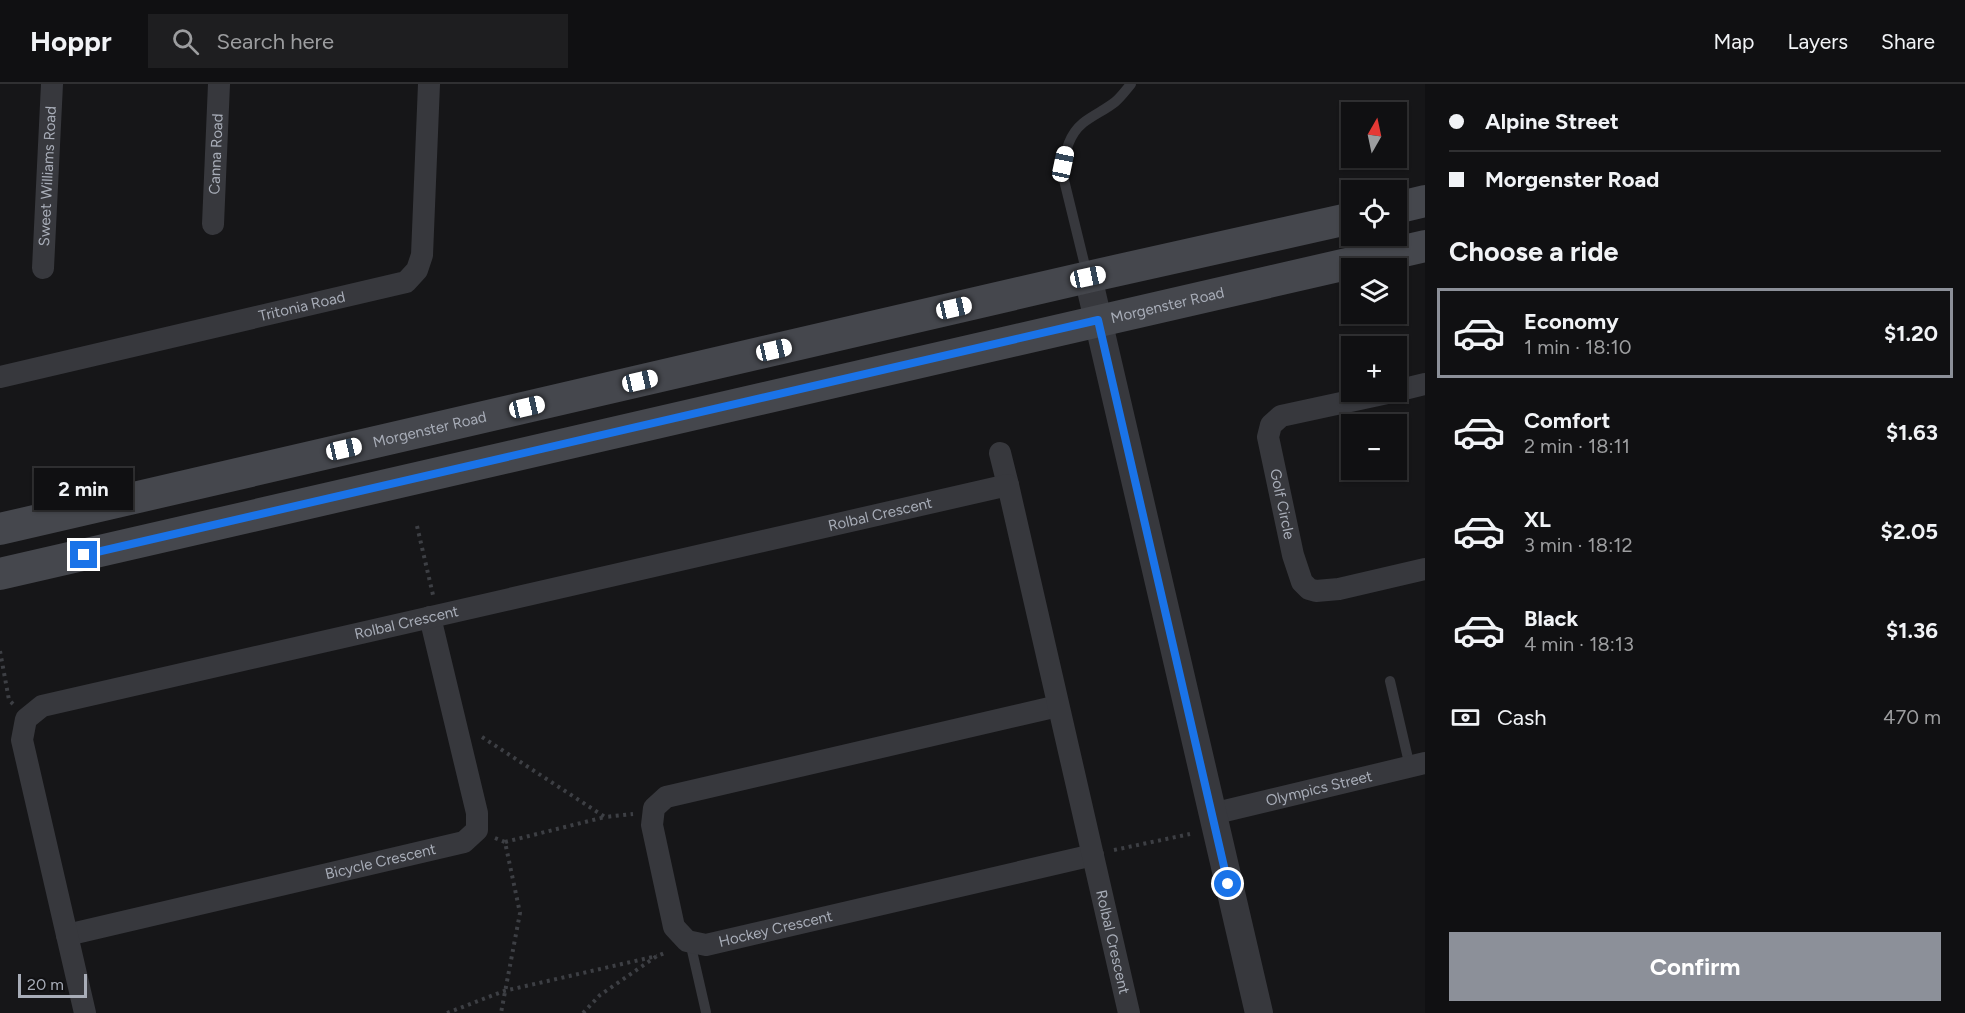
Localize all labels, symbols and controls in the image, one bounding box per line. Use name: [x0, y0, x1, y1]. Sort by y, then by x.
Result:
search box: [148, 14, 568, 68]
text: Hoppr: [30, 24, 112, 58]
icon: search: [169, 25, 202, 58]
text: Search here: [217, 28, 334, 55]
text: Map: [1714, 29, 1754, 54]
text: Layers: [1787, 29, 1848, 54]
text: Share: [1881, 29, 1935, 54]
north arrow: [1341, 102, 1407, 168]
map controls: [1341, 102, 1407, 480]
street label: Sweet Williams Road: [35, 106, 60, 247]
text: Alpine Street: [1485, 108, 1619, 135]
street label: Canna Road: [205, 113, 227, 195]
car: [1050, 145, 1076, 183]
text: Morgenster Road: [1485, 166, 1659, 193]
button: locate: [1341, 180, 1407, 246]
text: Choose a ride: [1449, 235, 1618, 268]
button: layers: [1341, 258, 1407, 324]
car: [1069, 264, 1107, 290]
street label: Morgenster Road: [1109, 283, 1226, 327]
street label: Tritonia Road: [257, 288, 347, 325]
car: [934, 295, 974, 321]
icon: car: [1452, 306, 1506, 360]
text: Economy: [1524, 308, 1619, 335]
text: $1.20: [1884, 320, 1938, 347]
text: 1 min · 18:10: [1524, 335, 1632, 359]
button: +: [1341, 336, 1407, 402]
car: [754, 337, 794, 363]
car: [620, 368, 660, 394]
car: [507, 394, 547, 420]
icon: car: [1452, 405, 1506, 459]
text: Comfort: [1524, 407, 1610, 434]
street label: Morgenster Road: [371, 408, 488, 451]
button: −: [1341, 414, 1407, 480]
text: $1.63: [1886, 419, 1938, 446]
text: 2 min · 18:11: [1524, 434, 1630, 458]
car: [324, 436, 364, 462]
street label: Golf Circle: [1266, 467, 1298, 541]
callout: 2 min: [34, 468, 134, 510]
text: 2 min: [58, 477, 109, 501]
street label: Rolbal Crescent: [826, 494, 934, 535]
icon: car: [1452, 504, 1506, 558]
text: XL: [1524, 506, 1551, 533]
text: $2.05: [1881, 518, 1938, 545]
text: 3 min · 18:12: [1524, 533, 1633, 557]
route end: [70, 541, 97, 568]
street label: Rolbal Crescent: [353, 602, 461, 643]
icon: car: [1452, 603, 1506, 657]
text: Black: [1524, 605, 1578, 632]
text: $1.36: [1886, 617, 1938, 644]
text: 4 min · 18:13: [1524, 632, 1634, 656]
icon: cash: [1449, 701, 1482, 734]
text: Cash: [1497, 704, 1547, 731]
text: 470 m: [1883, 705, 1941, 729]
street label: Olympics Street: [1264, 767, 1374, 810]
street label: Bicycle Crescent: [323, 840, 438, 883]
route start: [1214, 870, 1241, 897]
street label: Rolbal Crescent: [1092, 888, 1133, 996]
street label: Hockey Crescent: [717, 907, 834, 951]
button: Confirm: [1449, 932, 1941, 1001]
scale bar: [18, 971, 87, 998]
text: 20 m: [27, 975, 64, 994]

